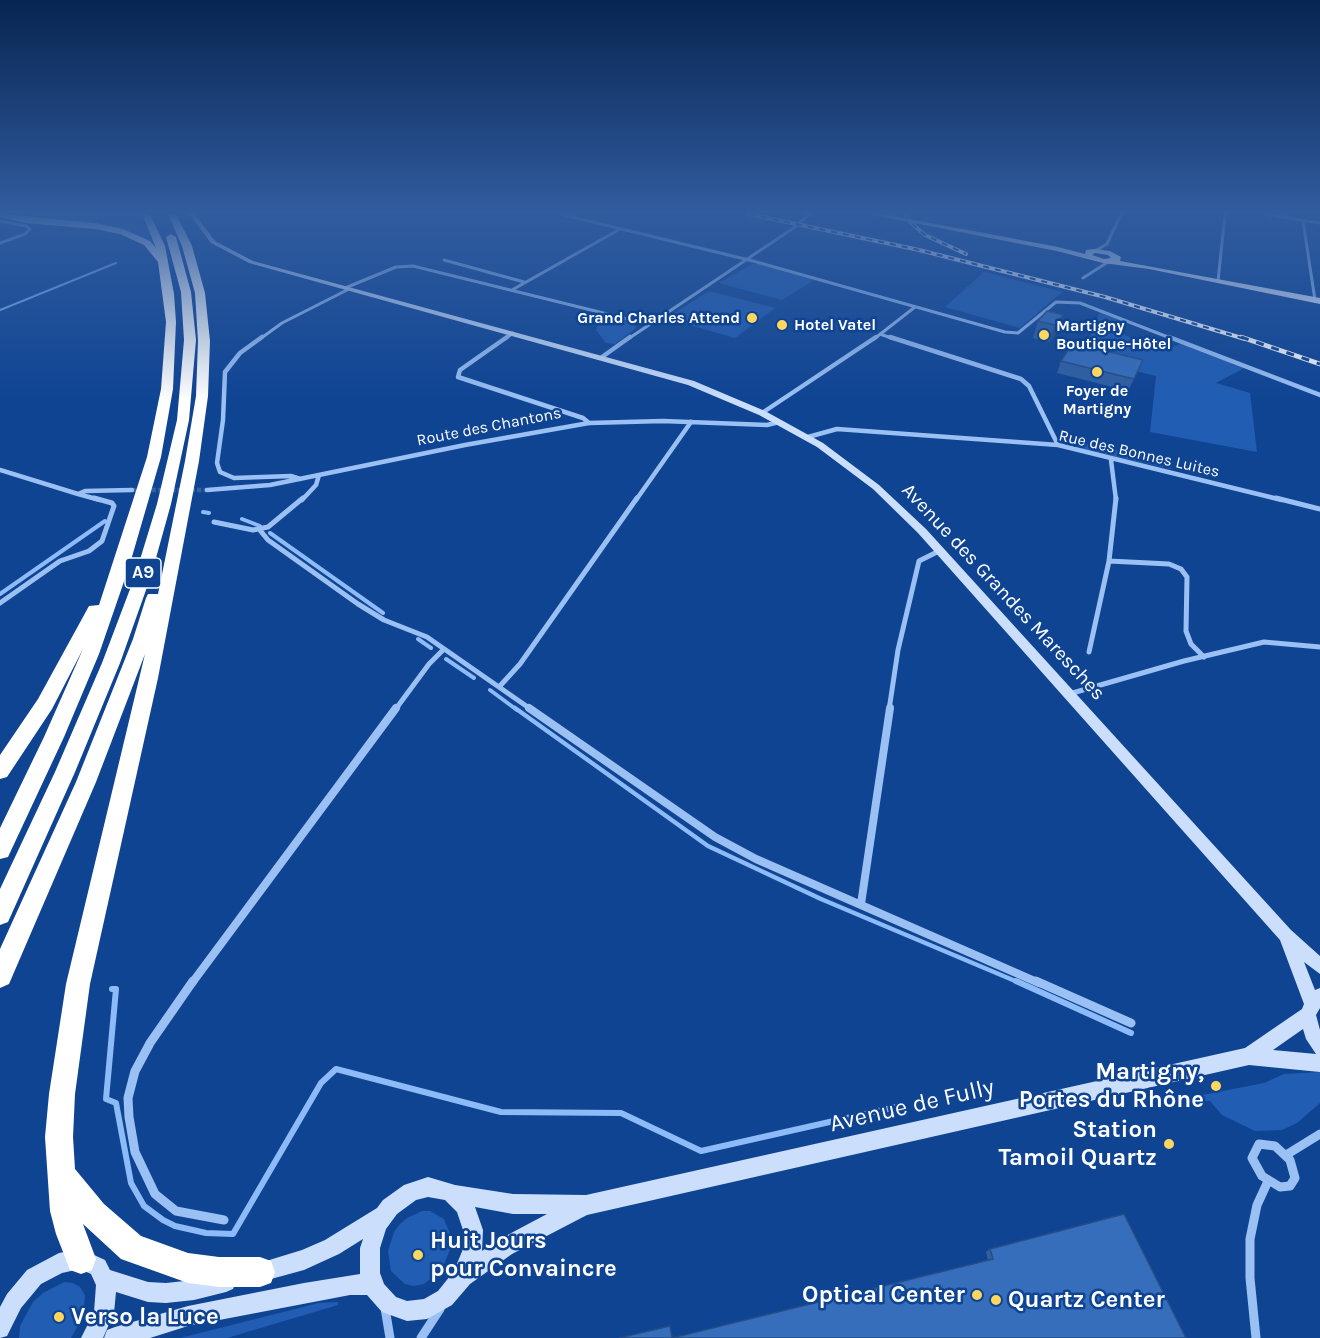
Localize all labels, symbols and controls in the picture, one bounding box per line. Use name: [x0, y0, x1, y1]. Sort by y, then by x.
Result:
place label: Grand Charles Attend: [577, 308, 740, 328]
marker: Grand Charles Attend: [745, 311, 759, 325]
place label: Hotel Vatel: [794, 315, 876, 335]
place label: Martigny Boutique-Hôtel: [1056, 316, 1171, 354]
marker: Hotel Vatel: [775, 318, 789, 332]
marker: Martigny Boutique-Hôtel: [1037, 328, 1051, 342]
marker: Foyer de Martigny: [1090, 365, 1104, 379]
place label: Foyer de Martigny: [1063, 381, 1131, 419]
street label: Route des Chantons: [415, 404, 563, 450]
street label: Rue des Bonnes Luites: [1057, 426, 1221, 482]
street label: Avenue des Grandes Maresches: [896, 479, 1110, 705]
road number: A9: [125, 558, 161, 588]
place label: Martigny, Portes du Rhône: [1019, 1058, 1204, 1114]
street label: Avenue de Fully: [827, 1073, 997, 1139]
marker: Martigny, Portes du Rhône: [1209, 1079, 1223, 1093]
place label: Station Tamoil Quartz: [999, 1116, 1157, 1172]
marker: Station Tamoil Quartz: [1162, 1137, 1176, 1151]
place label: Huit Jours pour Convaincre: [430, 1227, 617, 1283]
marker: Huit Jours pour Convaincre: [411, 1248, 425, 1262]
place label: Optical Center: [802, 1281, 965, 1309]
place label: Quartz Center: [1008, 1286, 1165, 1314]
marker: Optical Center: [970, 1288, 984, 1302]
marker: Quartz Center: [989, 1293, 1003, 1307]
place label: Verso la Luce: [71, 1303, 219, 1331]
marker: Verso la Luce: [52, 1310, 66, 1324]

